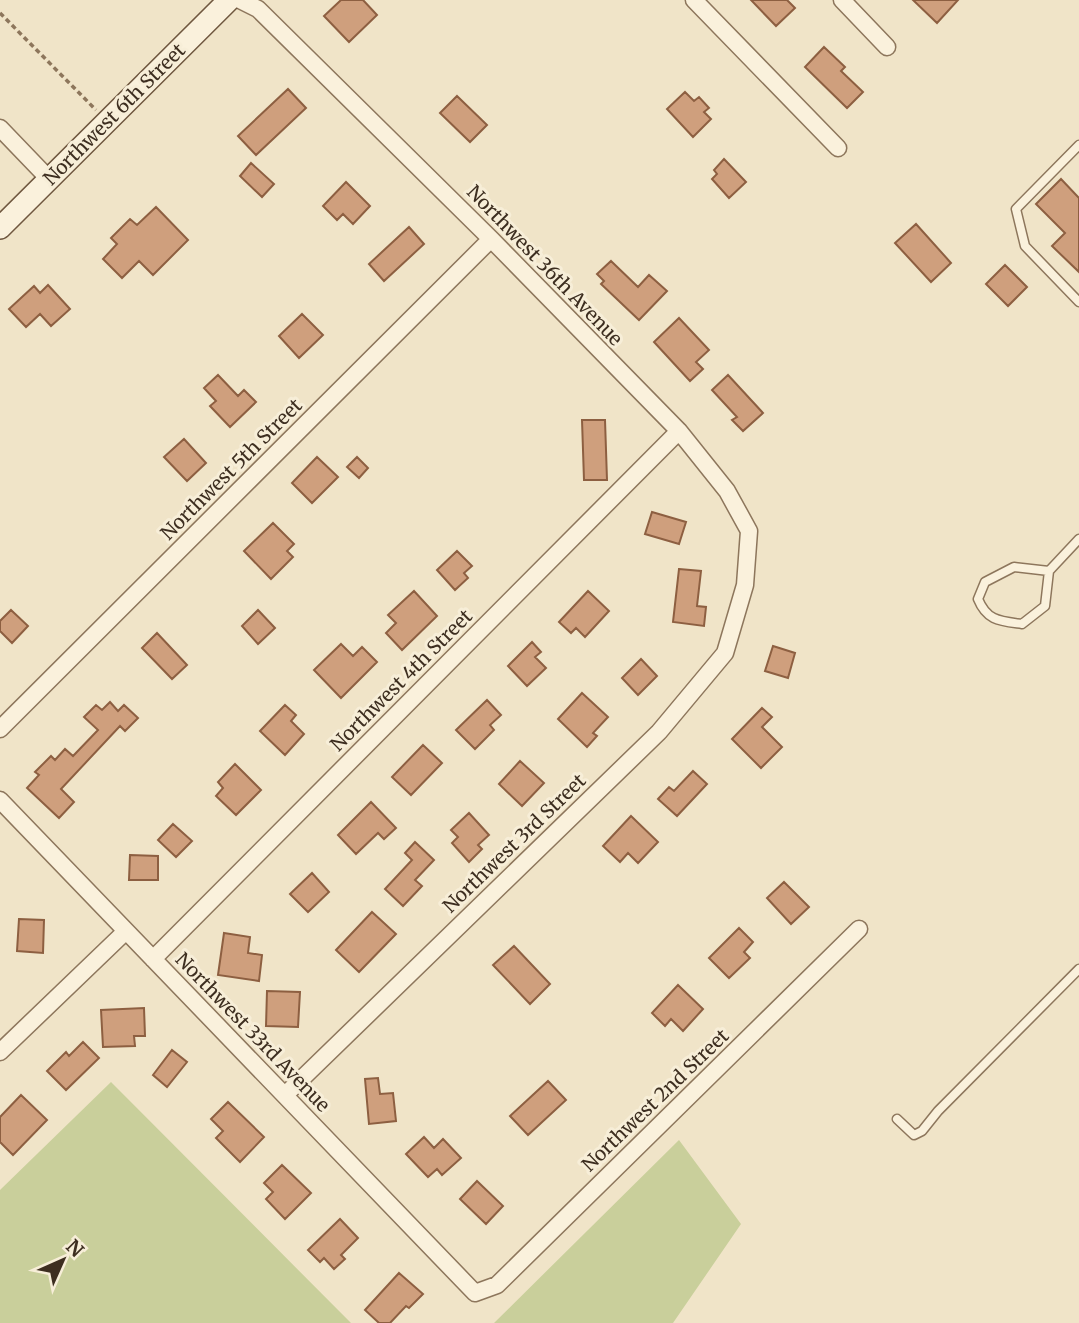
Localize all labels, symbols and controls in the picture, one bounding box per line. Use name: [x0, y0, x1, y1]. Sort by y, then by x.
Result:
street label: Northwest 6th Street: [38, 38, 190, 190]
street label: Northwest 36th Avenue: [462, 180, 628, 350]
street label: Northwest 5th Street: [155, 393, 307, 545]
street label: Northwest 4th Street: [325, 604, 477, 756]
street label: Northwest 3rd Street: [437, 768, 591, 918]
street label: Northwest 33rd Avenue: [171, 947, 335, 1117]
street label: Northwest 2nd Street: [577, 1023, 734, 1176]
north arrow: [28, 1225, 98, 1295]
text: N: [61, 1234, 89, 1262]

